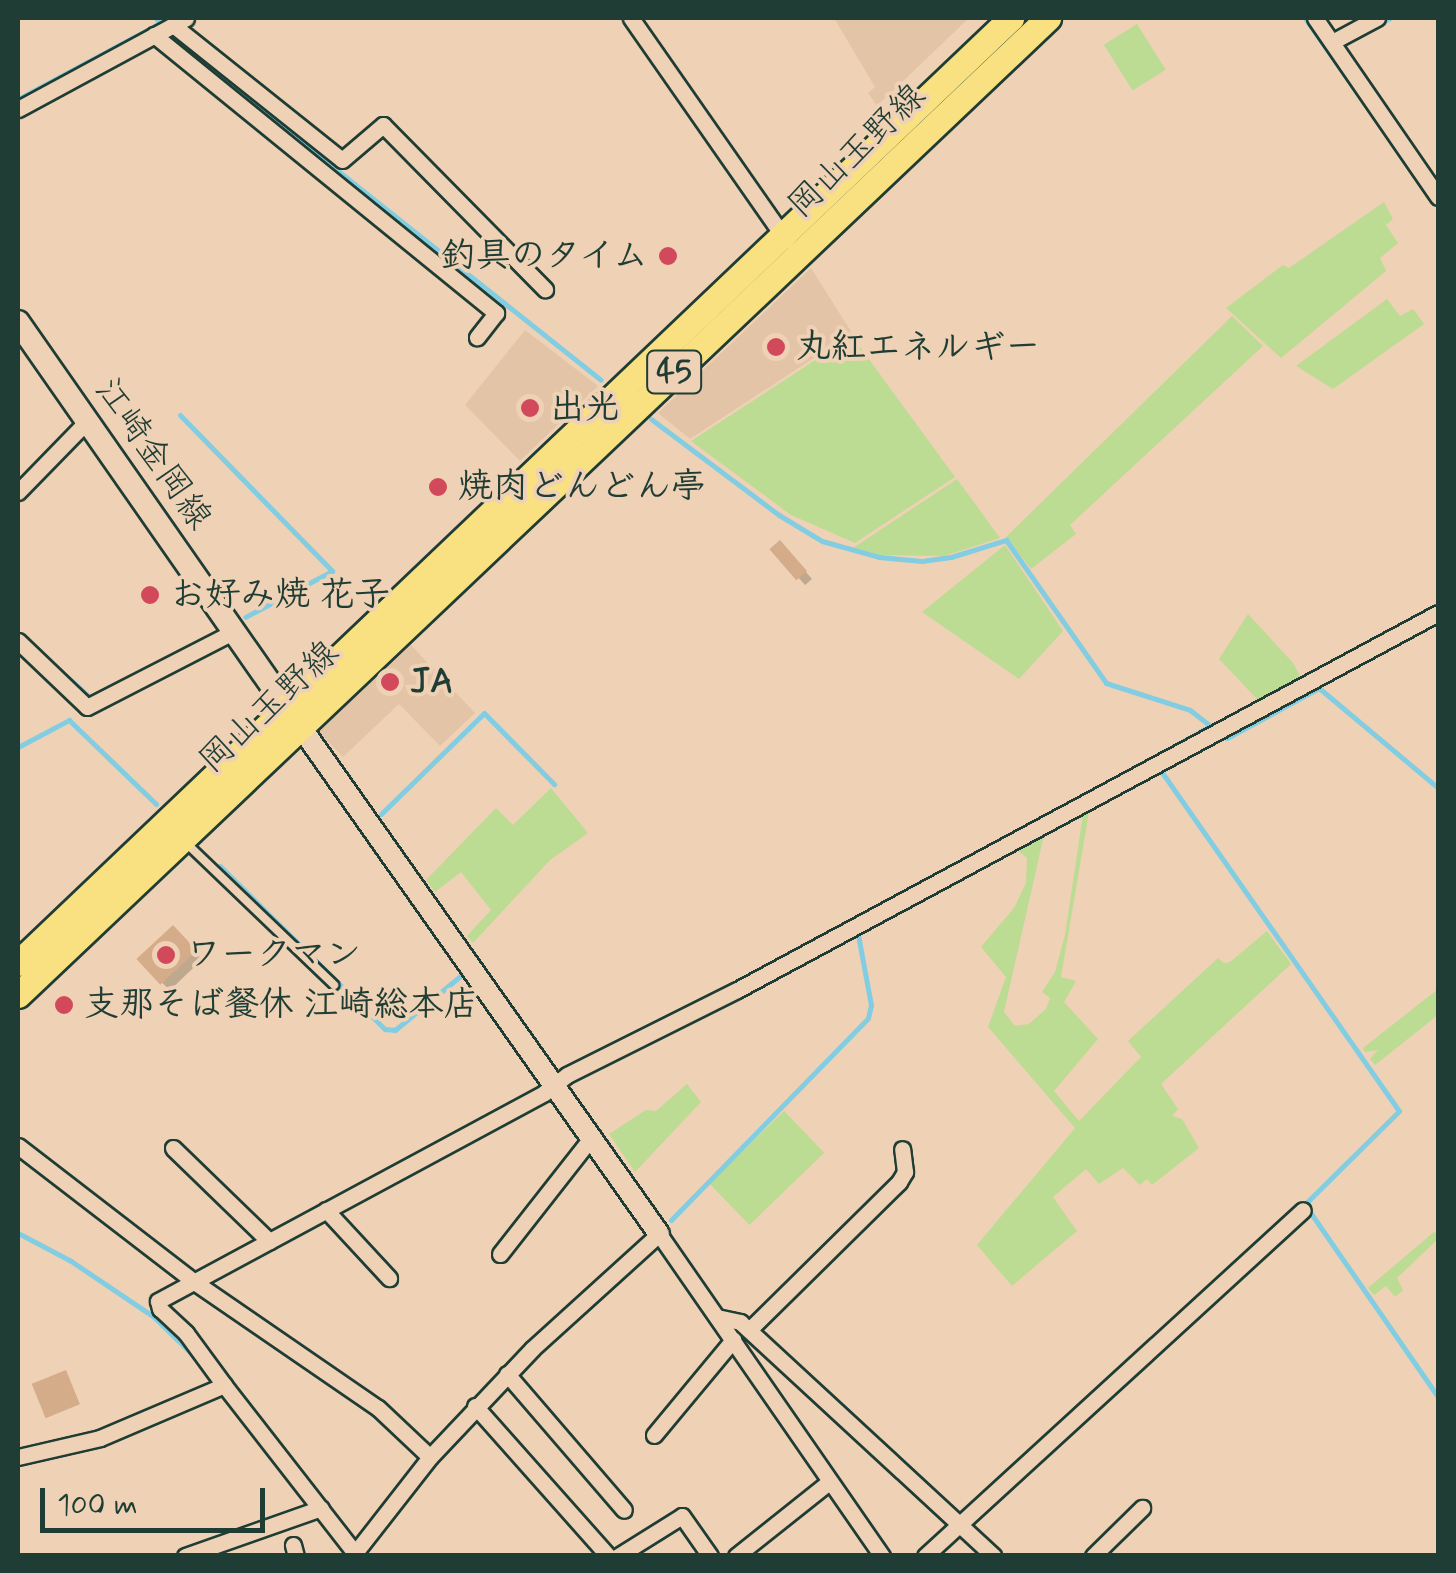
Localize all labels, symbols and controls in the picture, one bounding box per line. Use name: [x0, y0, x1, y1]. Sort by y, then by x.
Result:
street label: 岡山玉野線: [779, 75, 935, 227]
place label: 釣具のタイム: [438, 235, 648, 277]
marker: 釣具のタイム: [657, 245, 679, 267]
place label: 丸紅エネルギー: [796, 326, 1041, 368]
marker: 丸紅エネルギー: [765, 336, 787, 358]
road number: 45: [644, 345, 704, 399]
street label: 江崎金岡線: [86, 370, 220, 538]
place label: 出光: [550, 387, 620, 429]
marker: 出光: [519, 397, 541, 419]
place label: 焼肉どんどん亭: [458, 466, 703, 508]
marker: 焼肉どんどん亭: [427, 476, 449, 498]
place label: お好み焼 花子: [170, 574, 389, 616]
marker: お好み焼 花子: [139, 584, 161, 606]
street label: 岡山玉野線: [191, 632, 347, 782]
place label: JA: [410, 661, 453, 703]
marker: JA: [379, 671, 401, 693]
place label: ワークマン: [186, 934, 361, 976]
marker: ワークマン: [155, 944, 177, 966]
place label: 支那そば餐休 江崎総本店: [84, 984, 478, 1026]
marker: 支那そば餐休 江崎総本店: [53, 994, 75, 1016]
scale bar: [45, 1468, 270, 1530]
text: 100 m: [57, 1486, 138, 1525]

